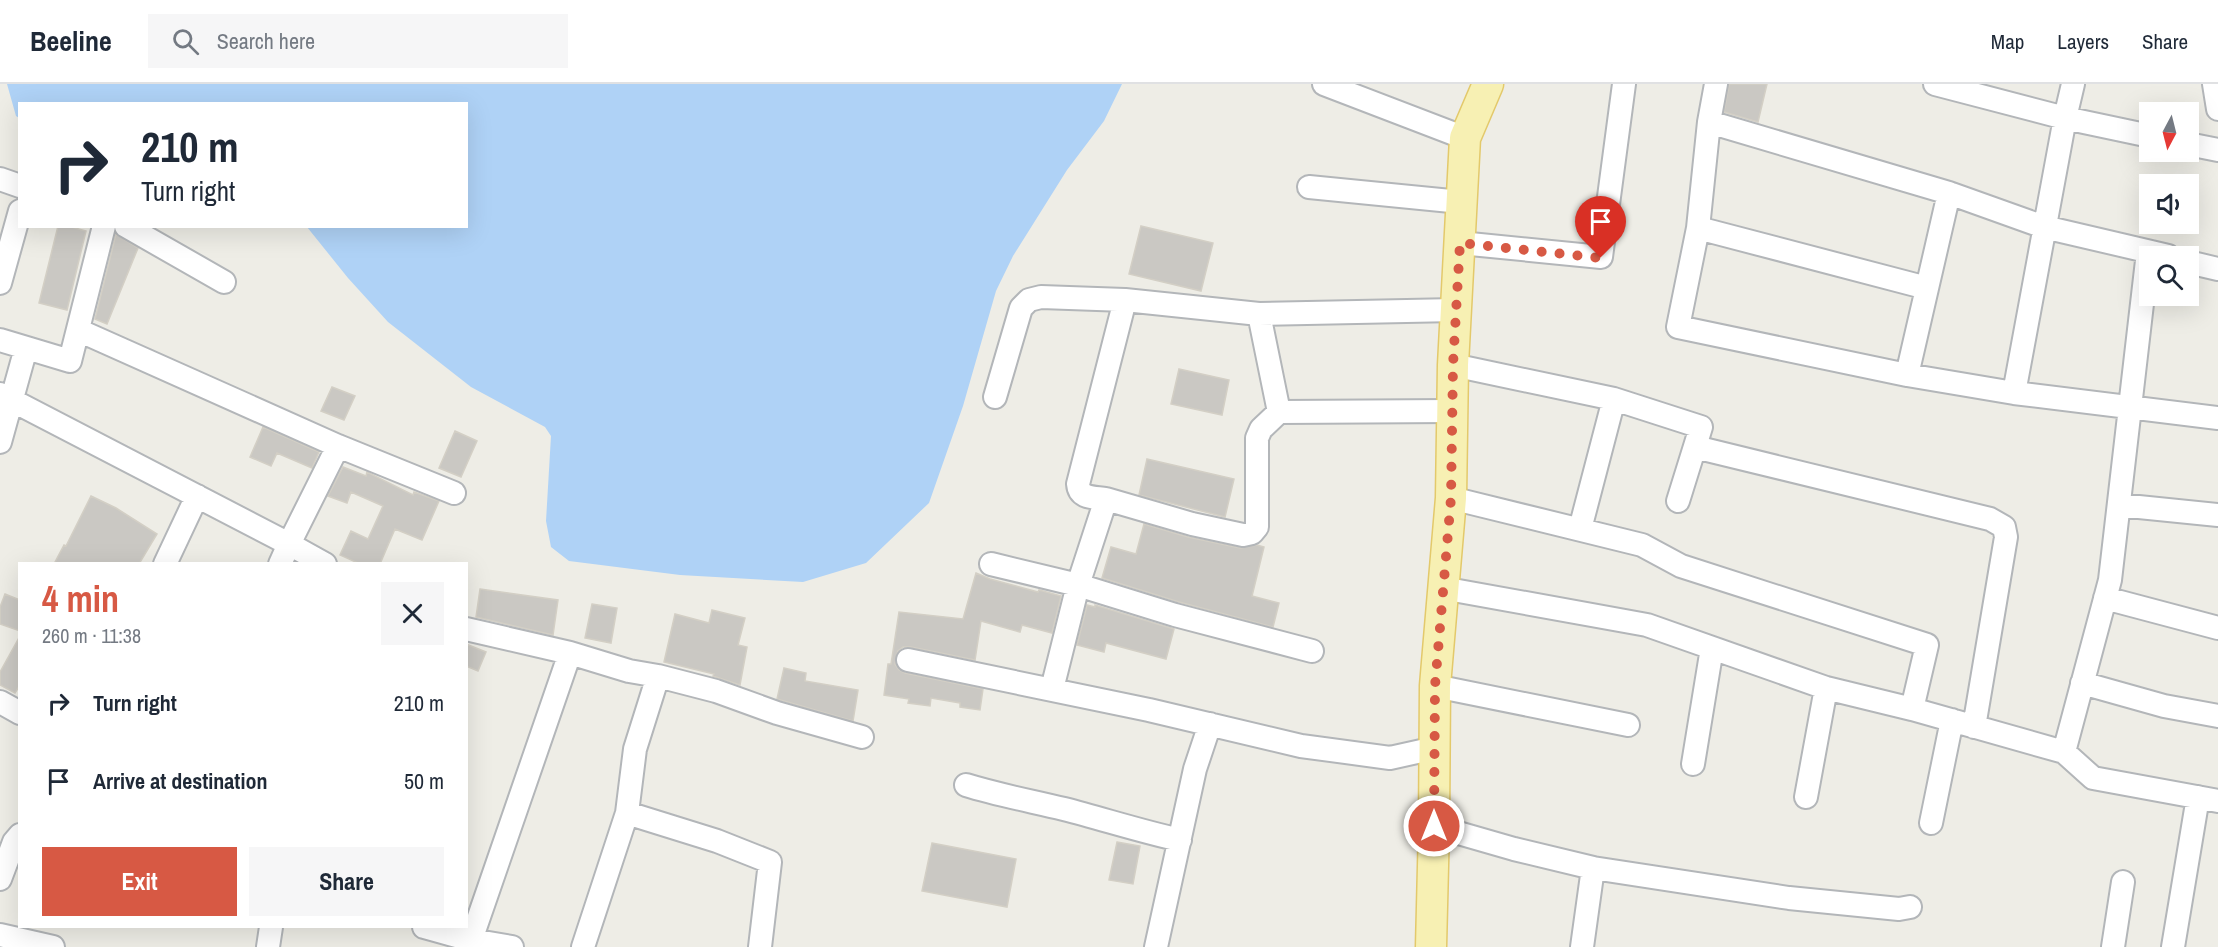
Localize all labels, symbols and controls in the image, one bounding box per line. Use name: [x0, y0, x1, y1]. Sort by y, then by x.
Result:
search box: [148, 14, 568, 68]
text: Beeline: [30, 22, 112, 60]
icon: search: [169, 25, 202, 58]
text: Search here: [217, 26, 315, 56]
text: Map: [1991, 27, 2024, 56]
text: Layers: [2057, 27, 2109, 56]
text: Share: [2142, 27, 2188, 56]
north arrow: [2139, 102, 2199, 162]
map controls: [2139, 102, 2199, 306]
text: 210 m: [141, 119, 239, 175]
icon: right: [42, 126, 120, 204]
text: Turn right: [141, 173, 235, 209]
button: sound: [2139, 174, 2199, 234]
pin: [1575, 196, 1626, 258]
icon: arrive: [1584, 205, 1617, 238]
button: search: [2139, 246, 2199, 306]
text: 4 min: [42, 575, 119, 623]
button: close: [381, 582, 444, 645]
text: 260 m · 11:38: [42, 622, 141, 649]
icon: right: [42, 687, 75, 720]
text: Turn right: [93, 688, 177, 718]
text: 210 m: [394, 688, 444, 718]
icon: arrive: [42, 765, 75, 798]
text: Arrive at destination: [93, 766, 267, 796]
text: 50 m: [404, 766, 444, 796]
position arrow: [1402, 794, 1466, 858]
button: Exit: [42, 847, 237, 916]
button: Share: [249, 847, 444, 916]

